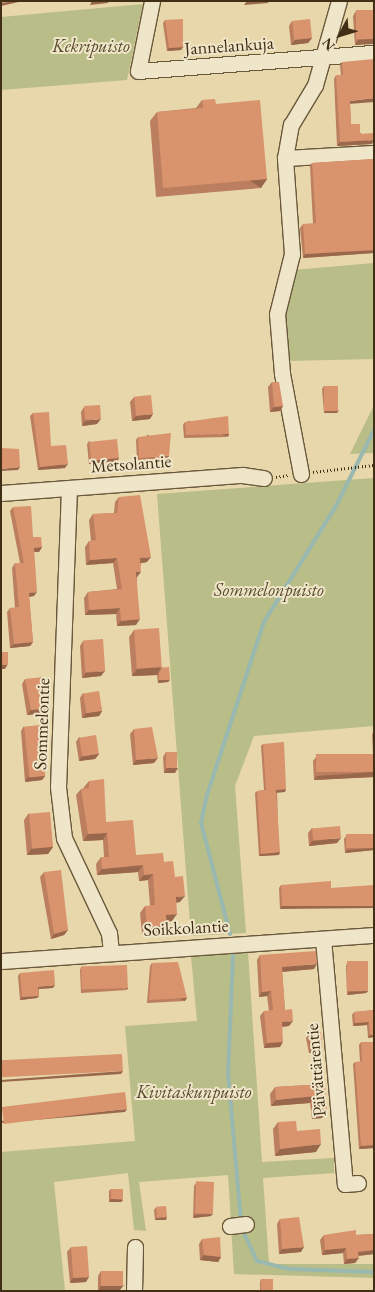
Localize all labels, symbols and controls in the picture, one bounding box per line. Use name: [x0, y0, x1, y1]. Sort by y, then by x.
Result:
north arrow: [315, 10, 365, 60]
street label: Jannelankuja: [184, 32, 274, 60]
text: N: [318, 34, 339, 55]
park label: Kekripuisto: [52, 35, 130, 57]
street label: Metsolantie: [90, 450, 172, 478]
park label: Sommelonpuisto: [214, 579, 324, 601]
street label: Sommelontie: [30, 678, 54, 770]
street label: Soikkolantie: [143, 915, 229, 941]
street label: Päivättärentie: [301, 1022, 331, 1118]
park label: Kivitaskunpuisto: [136, 1081, 252, 1103]

